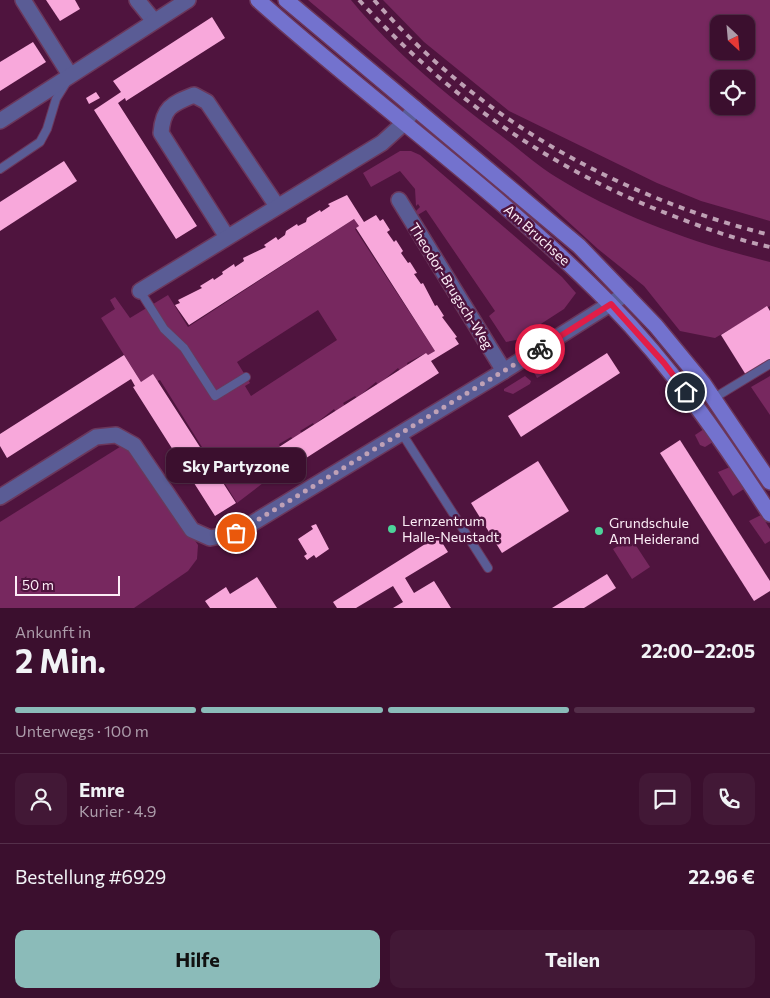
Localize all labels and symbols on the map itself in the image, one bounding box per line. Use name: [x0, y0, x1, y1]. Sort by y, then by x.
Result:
north arrow: [710, 15, 755, 60]
street label: Am Bruchsee: [501, 201, 574, 269]
street label: Theodor-Brugsch-Weg: [406, 220, 497, 352]
courier: [515, 324, 565, 374]
pin: [665, 371, 707, 413]
callout: Sky Partyzone: [166, 448, 306, 483]
pin: [215, 512, 257, 554]
place label: Lernzentrum Halle-Neustadt: [402, 512, 499, 545]
place label: Grundschule Am Heiderand: [609, 514, 699, 547]
marker: Lernzentrum Halle-Neustadt: [386, 523, 398, 535]
marker: Grundschule Am Heiderand: [593, 525, 605, 537]
scale bar: [15, 573, 120, 596]

